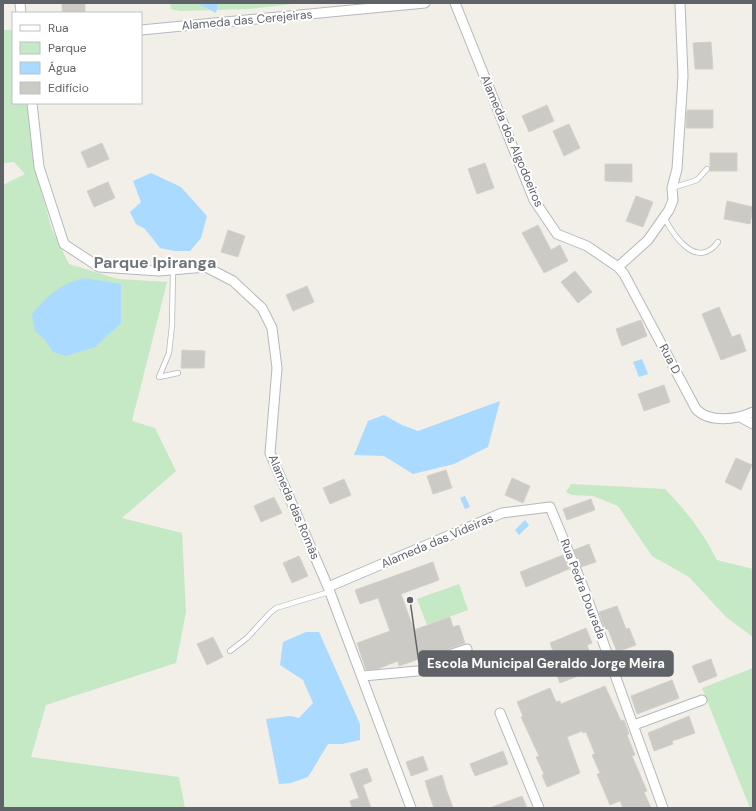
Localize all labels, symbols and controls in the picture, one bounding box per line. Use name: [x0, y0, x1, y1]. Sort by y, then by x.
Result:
street label: Alameda das Cerejeiras: [181, 6, 313, 34]
legend: [12, 12, 142, 104]
text: Rua: [48, 20, 69, 36]
text: Parque: [48, 40, 87, 56]
text: Água: [48, 60, 76, 76]
street label: Alameda dos Algodoeiros: [477, 73, 547, 209]
text: Edifício: [48, 80, 89, 96]
district label: Parque Ipiranga: [94, 252, 216, 273]
street label: Rua D: [655, 341, 685, 377]
street label: Alameda das Romãs: [265, 452, 323, 562]
street label: Alameda das Videiras: [378, 510, 496, 572]
street label: Rua Pedra Dourada: [557, 537, 609, 641]
callout: Escola Municipal Geraldo Jorge Meira: [419, 651, 673, 676]
text: Escola Municipal Geraldo Jorge Meira: [427, 655, 665, 672]

